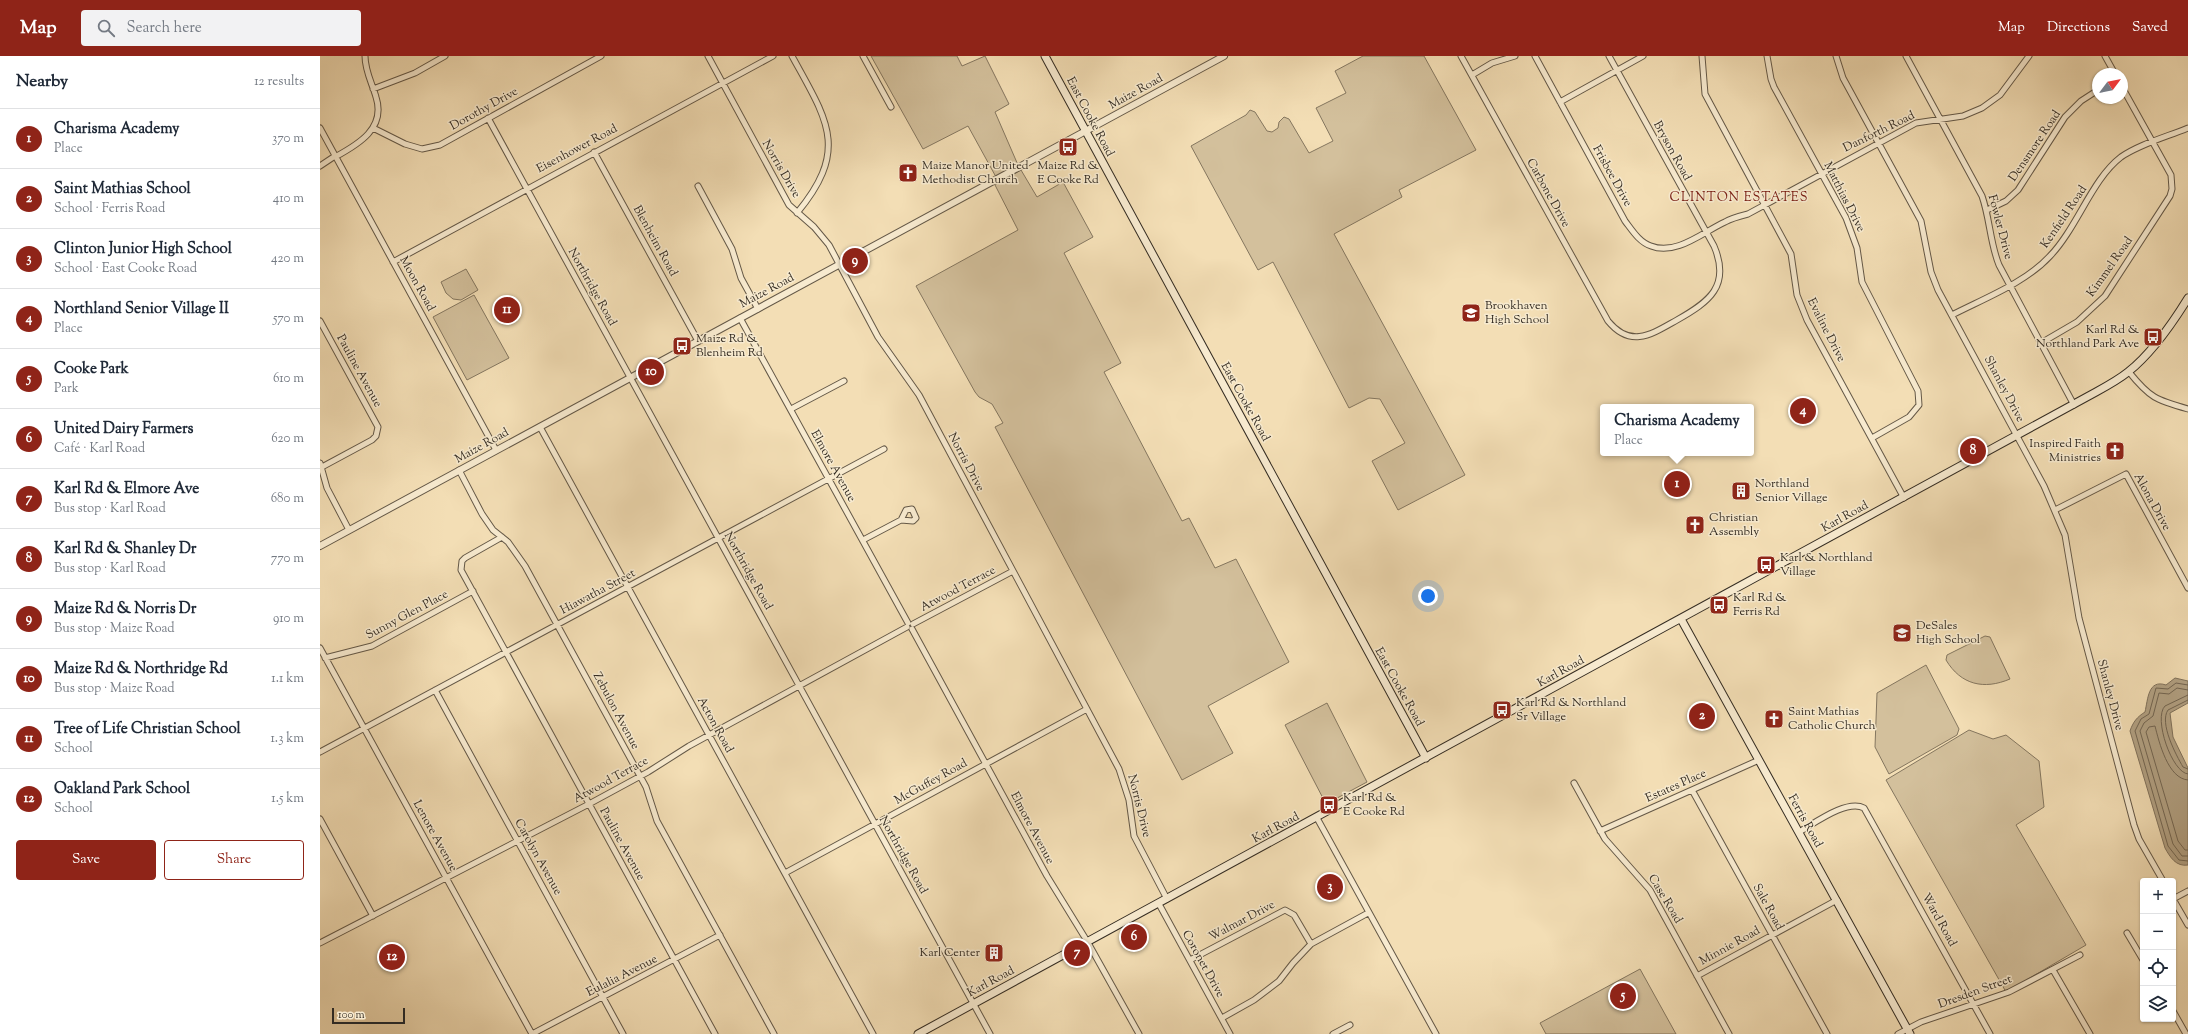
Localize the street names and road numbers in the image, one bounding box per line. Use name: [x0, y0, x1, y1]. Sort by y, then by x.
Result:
street label: Maize Road: [1106, 70, 1167, 114]
street label: East Cooke Road: [1061, 74, 1119, 160]
street label: Dorothy Drive: [447, 83, 522, 135]
street label: Densmore Road: [2004, 106, 2066, 185]
street label: Danforth Road: [1840, 107, 1918, 157]
street label: Bryson Road: [1648, 118, 1696, 184]
street label: Eisenhower Road: [533, 120, 621, 178]
street label: Norris Drive: [757, 137, 805, 202]
street label: Frisbee Drive: [1588, 142, 1637, 211]
street label: Carbone Drive: [1522, 155, 1575, 231]
street label: Matthias Drive: [1819, 159, 1870, 236]
street label: Kenfield Road: [2036, 182, 2092, 252]
street label: Fowler Drive: [1983, 193, 2017, 262]
street label: Blenheim Road: [628, 202, 682, 280]
street label: Kimmel Road: [2082, 233, 2138, 301]
street label: Northridge Road: [563, 245, 621, 330]
street label: Moon Road: [394, 253, 440, 315]
street label: Maize Road: [736, 269, 798, 313]
street label: Evaline Drive: [1802, 295, 1850, 366]
street label: Pauline Avenue: [332, 331, 387, 411]
street label: Shanley Drive: [1979, 353, 2029, 426]
street label: East Cooke Road: [1216, 359, 1274, 445]
street label: Maize Road: [452, 424, 513, 468]
street label: Elmore Avenue: [806, 427, 860, 506]
street label: Norris Drive: [943, 429, 989, 495]
street label: Alona Drive: [2129, 470, 2175, 535]
street label: Karl Road: [1818, 497, 1872, 537]
street label: Northridge Road: [719, 529, 777, 614]
street label: Atwood Terrace: [917, 561, 999, 616]
street label: Hiawatha Street: [557, 565, 639, 619]
street label: Sunny Glen Place: [363, 585, 452, 644]
street label: East Cooke Road: [1370, 644, 1428, 730]
street label: Karl Road: [1534, 652, 1588, 692]
street label: Shanley Drive: [2092, 657, 2128, 733]
street label: Zebulon Avenue: [588, 669, 644, 753]
street label: Acton Road: [692, 694, 738, 757]
street label: Atwood Terrace: [570, 752, 652, 808]
street label: McGuffey Road: [891, 754, 971, 809]
street label: Estates Place: [1643, 764, 1710, 807]
street label: Norris Drive: [1122, 773, 1156, 840]
street label: Elmore Avenue: [1005, 789, 1059, 868]
street label: Ferris Road: [1783, 791, 1827, 851]
street label: Lenore Avenue: [408, 797, 462, 875]
street label: Pauline Avenue: [595, 804, 650, 884]
street label: Karl Road: [1249, 808, 1303, 848]
street label: Northridge Road: [874, 813, 932, 898]
street label: Carolyn Avenue: [510, 816, 567, 899]
street label: Case Road: [1643, 871, 1687, 927]
street label: Sale Road: [1748, 880, 1788, 934]
street label: Ward Road: [1917, 890, 1961, 950]
street label: Walmar Drive: [1206, 896, 1279, 946]
street label: Minnie Road: [1696, 922, 1764, 970]
street label: Coronet Drive: [1177, 927, 1229, 1002]
street label: Eulalia Avenue: [583, 950, 661, 1002]
street label: Karl Road: [964, 962, 1018, 1002]
street label: Dresden Street: [1936, 970, 2014, 1014]

